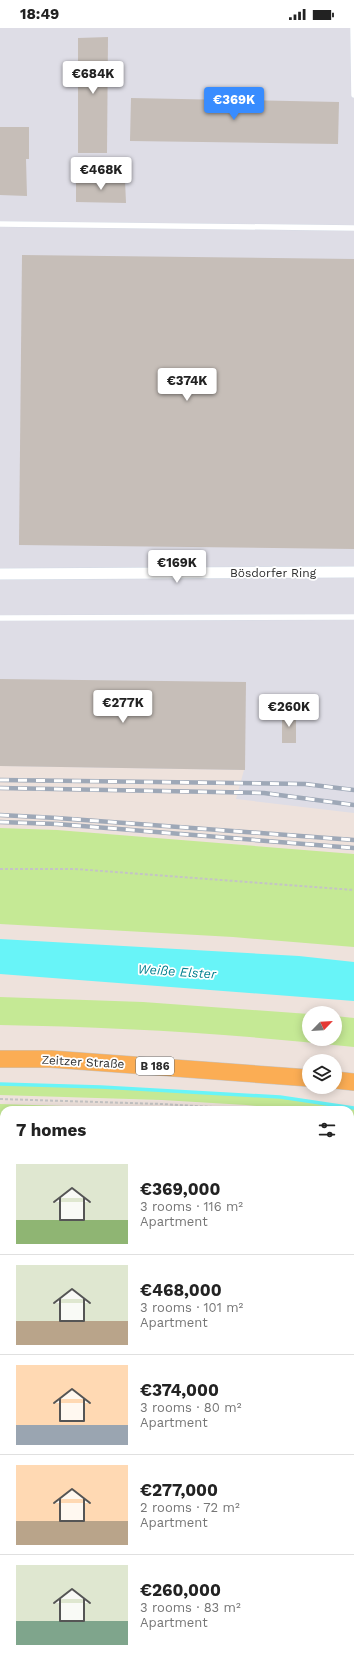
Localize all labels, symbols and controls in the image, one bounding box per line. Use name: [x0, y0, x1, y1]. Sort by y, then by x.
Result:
text: 18:49: [20, 5, 59, 23]
pin: €684K: [65, 61, 121, 95]
text: €684K: [72, 66, 114, 81]
pin: €369K: [206, 87, 262, 121]
text: €369K: [213, 92, 255, 107]
pin: €468K: [73, 157, 129, 191]
text: €468K: [80, 162, 122, 177]
pin: €374K: [159, 368, 215, 402]
text: €374K: [167, 373, 207, 388]
pin: €169K: [149, 550, 205, 584]
text: €169K: [157, 555, 197, 570]
street label: Bösdorfer Ring: [230, 566, 317, 580]
pin: €277K: [95, 690, 151, 724]
pin: €260K: [261, 694, 317, 728]
text: €277K: [102, 695, 144, 710]
text: €260K: [268, 699, 310, 714]
water label: Weiße Elster: [137, 961, 218, 982]
north arrow: [302, 1006, 342, 1046]
map controls: [302, 1006, 342, 1094]
street label: Zeitzer Straße: [41, 1053, 125, 1071]
button: layers: [302, 1054, 342, 1094]
road number: B 186: [136, 1057, 174, 1075]
icon: filters: [316, 1119, 338, 1141]
text: 7 homes: [16, 1120, 86, 1140]
text: €369,000: [140, 1179, 220, 1199]
icon: home: [48, 1180, 96, 1228]
text: 3 rooms · 116 m²: [140, 1199, 243, 1214]
text: Apartment: [140, 1214, 208, 1229]
text: €468,000: [140, 1280, 222, 1300]
icon: home: [48, 1281, 96, 1329]
text: 3 rooms · 101 m²: [140, 1300, 243, 1315]
text: Apartment: [140, 1315, 208, 1330]
text: €374,000: [140, 1380, 219, 1400]
icon: home: [48, 1381, 96, 1429]
text: 3 rooms · 80 m²: [140, 1400, 241, 1415]
text: Apartment: [140, 1415, 208, 1430]
text: €277,000: [140, 1480, 218, 1500]
icon: home: [48, 1481, 96, 1529]
text: 2 rooms · 72 m²: [140, 1500, 240, 1515]
text: Apartment: [140, 1515, 208, 1530]
text: €260,000: [140, 1580, 221, 1600]
icon: home: [48, 1581, 96, 1629]
text: 3 rooms · 83 m²: [140, 1600, 241, 1615]
text: Apartment: [140, 1615, 208, 1630]

